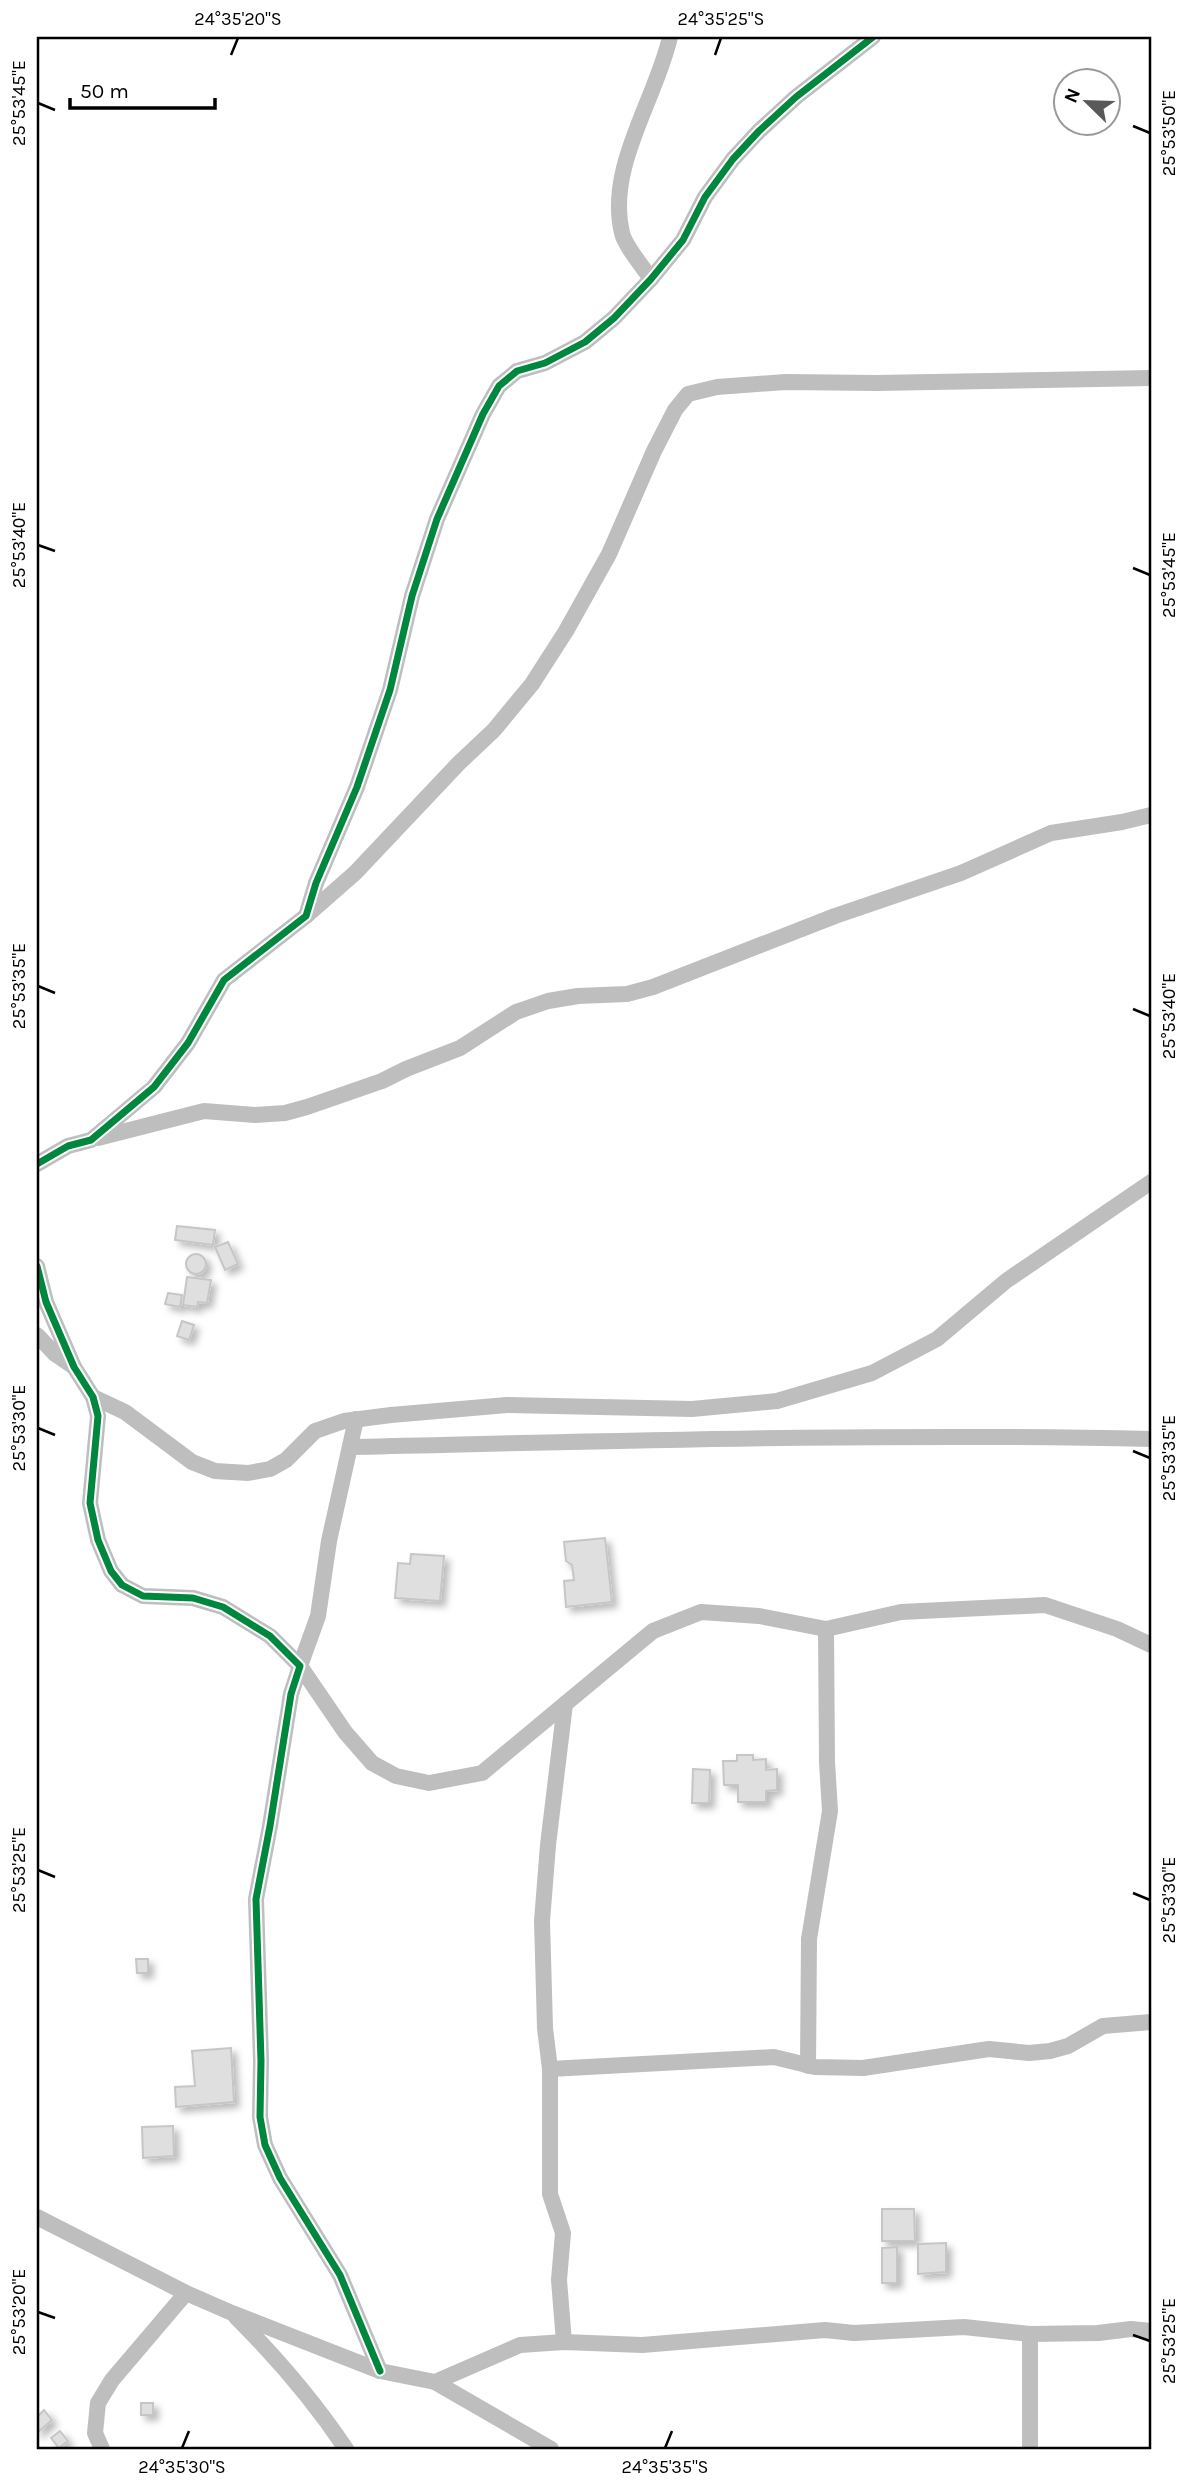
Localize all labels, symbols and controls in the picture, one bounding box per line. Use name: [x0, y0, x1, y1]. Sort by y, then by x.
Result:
text: 24°35'20"S: [194, 8, 282, 30]
text: 24°35'25"S: [678, 8, 764, 30]
text: 25°53'45"E: [8, 60, 30, 146]
scale bar: [70, 66, 215, 110]
north arrow: [1052, 66, 1122, 136]
text: 50 m: [80, 79, 129, 103]
text: N: [1059, 85, 1085, 106]
text: 25°53'50"E: [1158, 90, 1180, 176]
text: 25°53'40"E: [8, 502, 30, 588]
text: 25°53'45"E: [1158, 532, 1180, 618]
text: 25°53'35"E: [8, 943, 30, 1029]
text: 25°53'40"E: [1158, 973, 1180, 1059]
text: 25°53'30"E: [8, 1385, 30, 1471]
text: 25°53'35"E: [1158, 1415, 1180, 1501]
text: 25°53'25"E: [8, 1827, 30, 1913]
text: 25°53'30"E: [1158, 1857, 1180, 1943]
text: 25°53'20"E: [8, 2269, 30, 2355]
text: 25°53'25"E: [1158, 2298, 1180, 2384]
text: 24°35'30"S: [138, 2456, 226, 2478]
text: 24°35'35"S: [622, 2456, 709, 2478]

